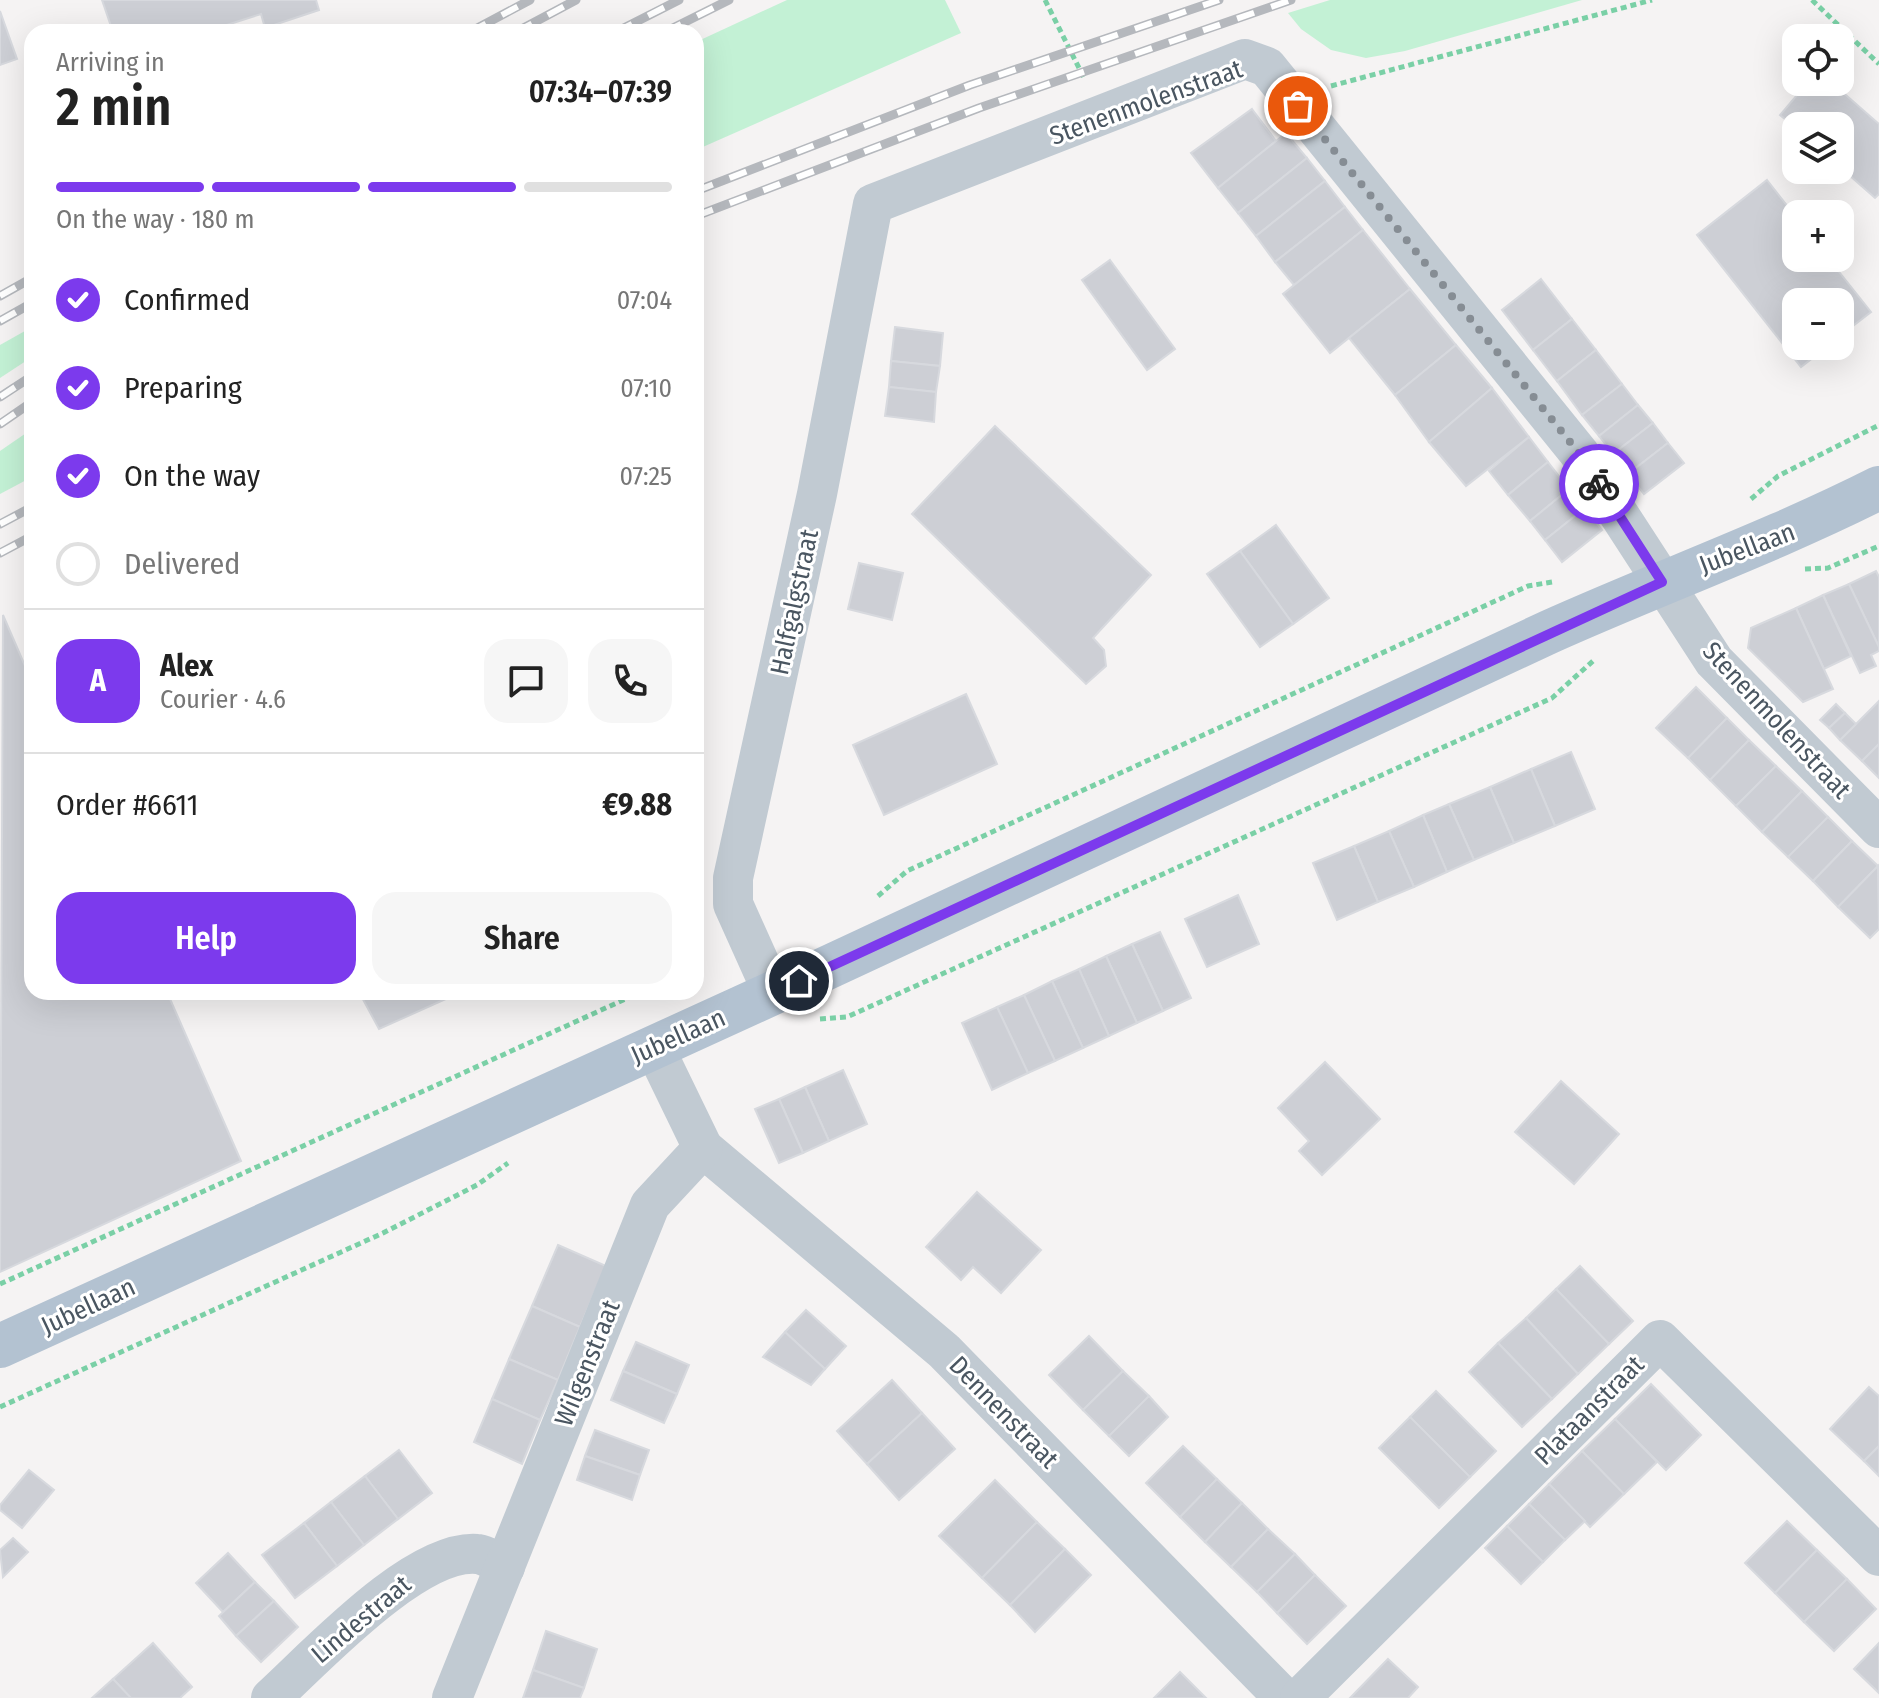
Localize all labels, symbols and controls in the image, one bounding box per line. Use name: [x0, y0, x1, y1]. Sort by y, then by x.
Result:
map controls: [1782, 24, 1854, 360]
button: locate: [1782, 24, 1854, 96]
text: Arriving in: [56, 47, 165, 78]
street label: Stenenmolenstraat: [1046, 53, 1247, 152]
pin: [1264, 72, 1332, 140]
text: 07:34–07:39: [529, 74, 672, 110]
text: 2 min: [56, 76, 172, 139]
icon: bag: [1276, 84, 1320, 128]
button: layers: [1782, 112, 1854, 184]
button: +: [1782, 200, 1854, 272]
text: On the way · 180 m: [56, 204, 254, 235]
icon: check: [56, 278, 100, 322]
text: Confirmed: [124, 282, 250, 318]
text: 07:04: [617, 285, 672, 316]
button: −: [1782, 288, 1854, 360]
icon: check: [56, 366, 100, 410]
text: Preparing: [124, 370, 242, 406]
text: 07:10: [620, 373, 672, 404]
courier: [1559, 444, 1639, 524]
icon: check: [56, 454, 100, 498]
text: On the way: [124, 458, 260, 494]
text: 07:25: [619, 461, 672, 492]
icon: bike: [1577, 462, 1621, 506]
street label: Jubellaan: [1695, 516, 1799, 581]
street label: Halfgalgstraat: [764, 526, 825, 678]
text: Delivered: [124, 546, 240, 582]
street label: Stenenmolenstraat: [1696, 636, 1857, 805]
button: chat: [484, 639, 568, 723]
button: phone: [588, 639, 672, 723]
text: Alex: [160, 648, 213, 684]
text: A: [90, 663, 106, 699]
text: Courier · 4.6: [160, 684, 286, 715]
text: Order #6611: [56, 787, 198, 823]
text: €9.88: [602, 787, 672, 823]
button: Help: [56, 892, 356, 984]
button: Share: [372, 892, 672, 984]
pin: [765, 947, 833, 1015]
icon: home: [777, 959, 821, 1003]
street label: Jubellaan: [626, 1002, 730, 1071]
street label: Jubellaan: [36, 1271, 140, 1342]
street label: Wilgenstraat: [548, 1295, 627, 1431]
street label: Plataanstraat: [1528, 1349, 1651, 1471]
street label: Dennenstraat: [943, 1350, 1065, 1475]
street label: Lindestraat: [305, 1569, 418, 1670]

